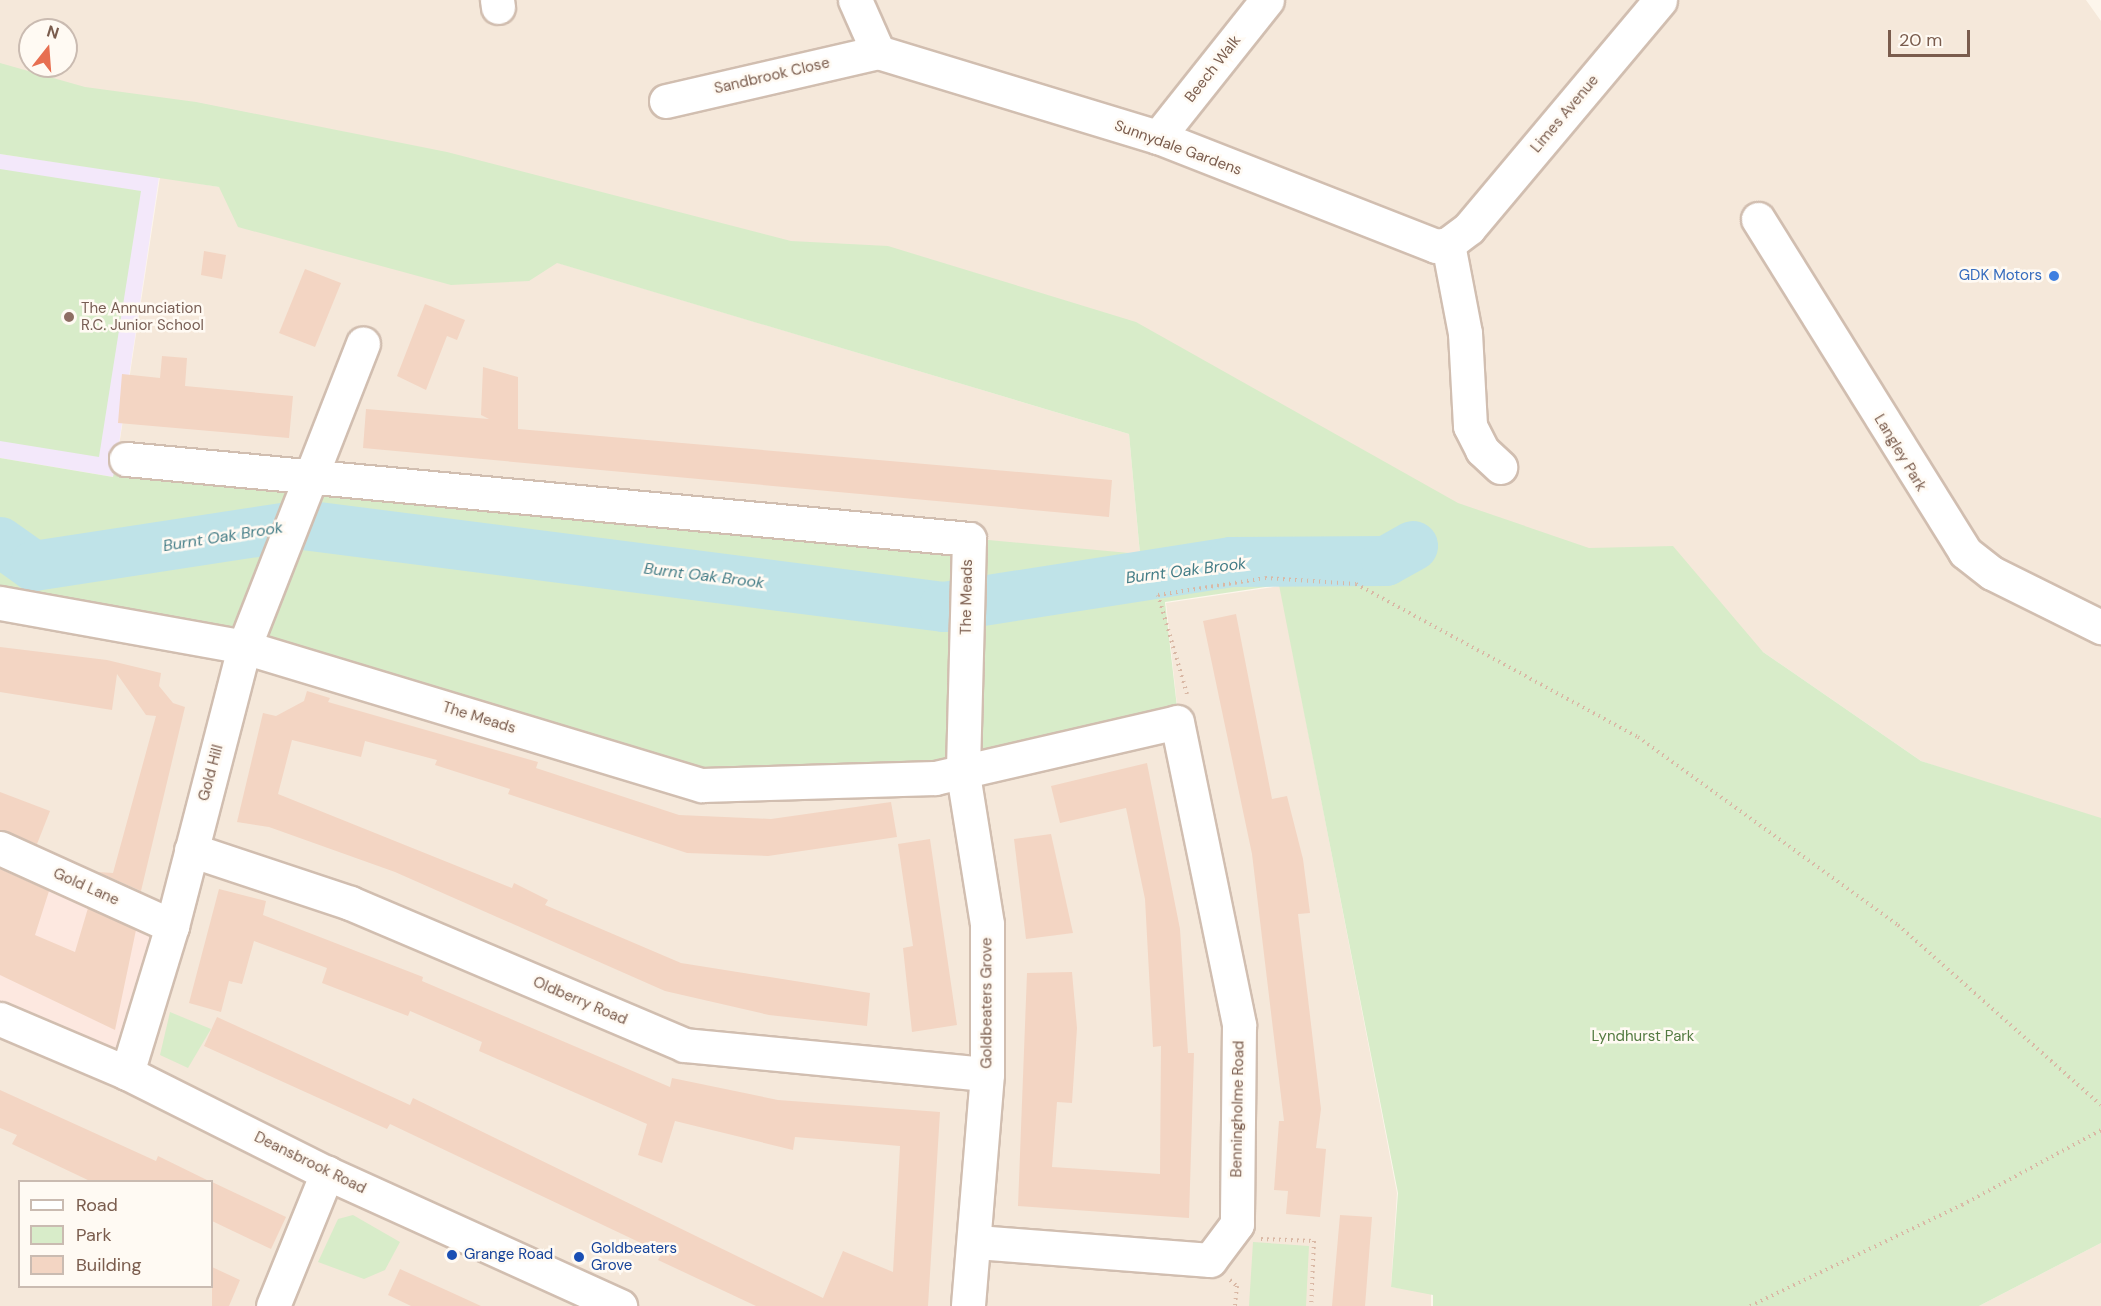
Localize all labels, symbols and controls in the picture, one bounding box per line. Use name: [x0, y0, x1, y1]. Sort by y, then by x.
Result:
north arrow: [18, 18, 78, 78]
scale bar: [1891, 18, 1974, 56]
text: N: [44, 20, 61, 44]
text: 20 m: [1899, 28, 1942, 52]
street label: Beech Walk: [1181, 32, 1245, 106]
street label: Sandbrook Close: [713, 54, 831, 98]
street label: Limes Avenue: [1527, 71, 1603, 157]
street label: Sunnydale Gardens: [1112, 117, 1244, 179]
place label: GDK Motors: [1959, 267, 2042, 285]
marker: GDK Motors: [2047, 269, 2061, 283]
place label: The Annunciation R.C. Junior School: [81, 299, 204, 334]
marker: The Annunciation R.C. Junior School: [62, 310, 76, 324]
street label: Langley Park: [1870, 411, 1930, 495]
water label: Burnt Oak Brook: [162, 518, 284, 556]
water label: Burnt Oak Brook: [1125, 554, 1247, 588]
water label: Burnt Oak Brook: [643, 559, 765, 593]
street label: The Meads: [957, 559, 977, 635]
street label: The Meads: [440, 698, 518, 738]
street label: Gold Hill: [195, 743, 227, 803]
street label: Gold Lane: [50, 865, 122, 909]
street label: Goldbeaters Grove: [978, 937, 996, 1069]
street label: Oldberry Road: [530, 973, 630, 1029]
park label: Lyndhurst Park: [1592, 1028, 1694, 1046]
street label: Benningholme Road: [1228, 1040, 1248, 1178]
street label: Deansbrook Road: [251, 1128, 369, 1198]
legend: [18, 1180, 213, 1288]
text: Road: [76, 1193, 118, 1217]
text: Park: [76, 1223, 112, 1247]
place label: Goldbeaters Grove: [591, 1239, 677, 1274]
place label: Grange Road: [464, 1246, 553, 1264]
marker: Grange Road: [445, 1248, 459, 1262]
marker: Goldbeaters Grove: [572, 1250, 586, 1264]
text: Building: [76, 1253, 141, 1277]

